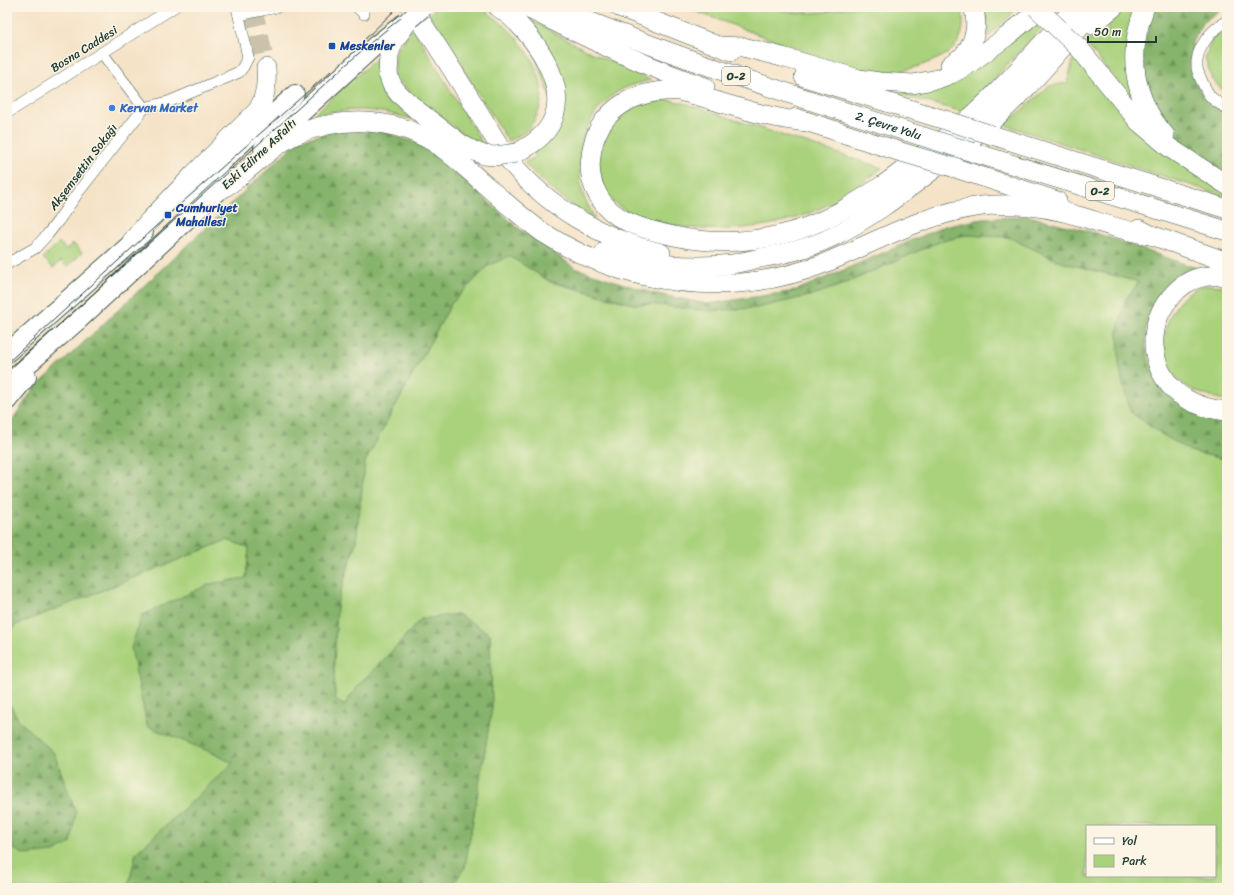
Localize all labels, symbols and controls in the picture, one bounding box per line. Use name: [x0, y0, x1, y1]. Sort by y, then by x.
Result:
scale bar: [1088, 18, 1156, 44]
street label: Bosna Caddesi: [46, 19, 123, 78]
text: 50 m: [1094, 21, 1121, 43]
place label: Meskenler: [339, 35, 396, 57]
marker: Meskenler: [327, 41, 337, 51]
road number: O-2: [722, 67, 750, 85]
place label: Kervan Market: [119, 97, 199, 119]
marker: Kervan Market: [107, 103, 117, 113]
street label: 2. Çevre Yolu: [853, 105, 925, 147]
street label: Eski Edirne Asfaltı: [216, 113, 302, 195]
street label: Akşemsettin Sokağı: [42, 119, 123, 216]
road number: O-2: [1086, 182, 1114, 200]
place label: Cumhuriyet Mahallesi: [175, 197, 238, 233]
marker: Cumhuriyet Mahallesi: [163, 210, 173, 220]
legend: [1086, 825, 1216, 877]
text: Yol: [1122, 830, 1137, 852]
text: Park: [1122, 850, 1147, 872]

